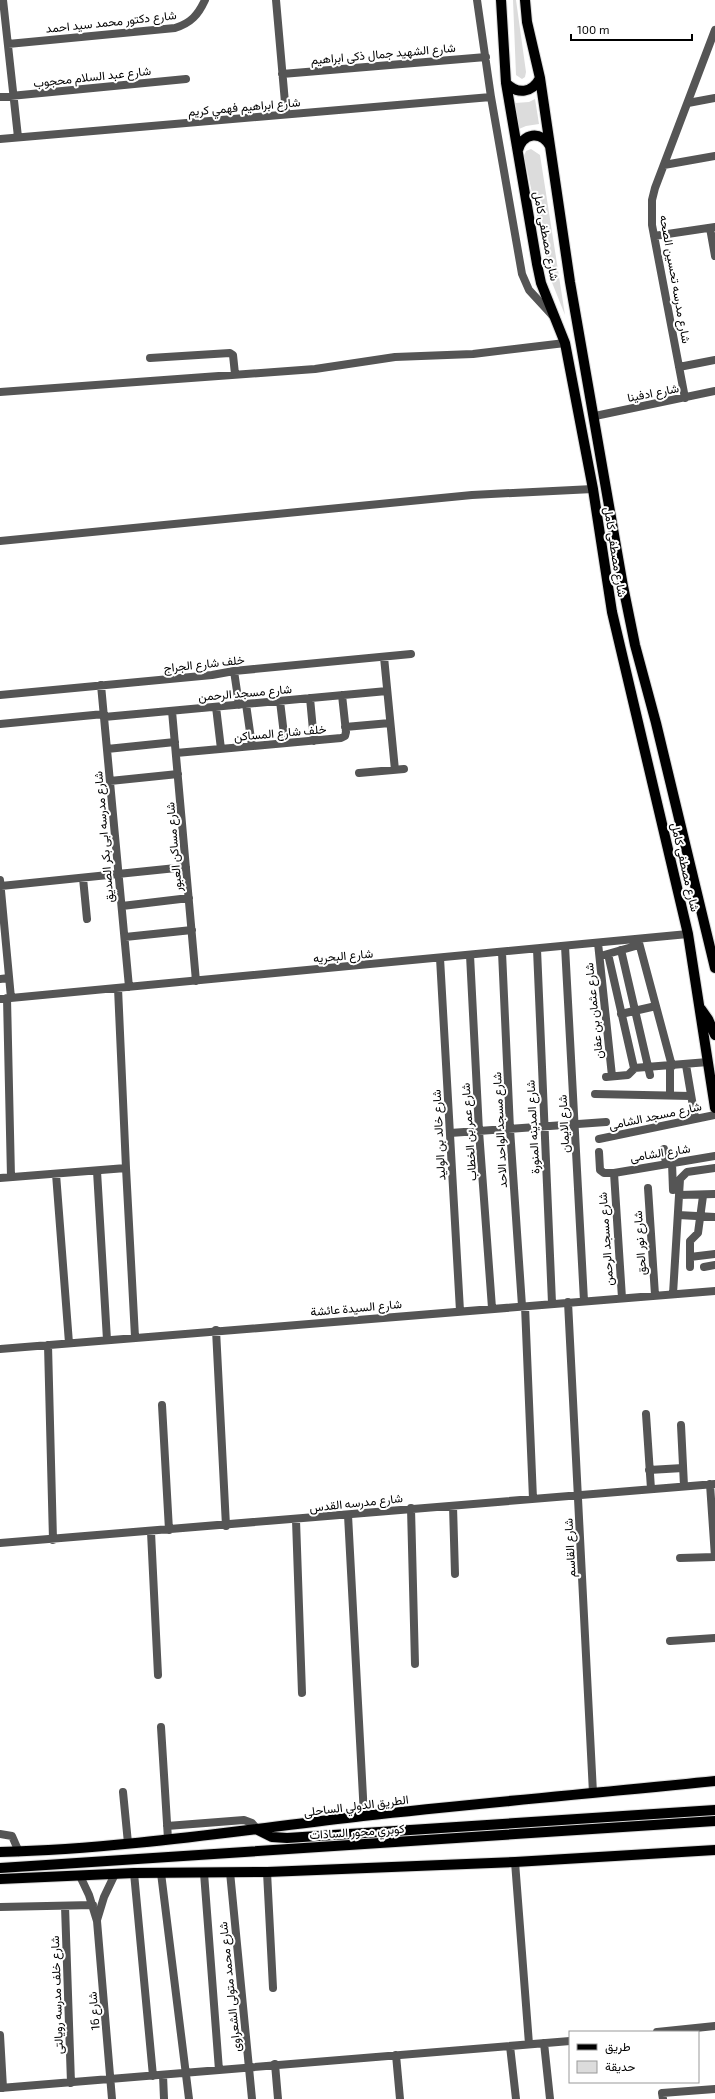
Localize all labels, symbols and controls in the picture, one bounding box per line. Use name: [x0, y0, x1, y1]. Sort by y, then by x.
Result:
street label: شارع دكتور محمد سيد احمد: [45, 7, 178, 38]
scale bar: [571, 16, 692, 42]
text: 100 m: [577, 22, 609, 36]
street label: شارع الشهيد جمال ذكى ابراهيم: [310, 40, 456, 69]
street label: شارع عبد السلام محجوب: [32, 63, 152, 92]
street label: شارع ابراهيم فهمي كريم: [187, 94, 301, 122]
street label: شارع مصطفى كامل: [529, 190, 563, 283]
street label: شارع مدرسه تحسين الصحه: [655, 214, 694, 345]
street label: شارع ادفينا: [626, 380, 681, 407]
street label: شارع مصطفى كامل: [599, 506, 630, 598]
street label: خلف شارع الجراج: [163, 652, 246, 677]
street label: شارع مسجد الرحمن: [198, 681, 293, 706]
street label: خلف شارع المساكن: [233, 721, 327, 746]
street label: شارع مدرسه ابى بكر الصديق: [90, 770, 119, 903]
street label: شارع مساكن العبور: [162, 801, 187, 893]
street label: شارع مصطفى كامل: [666, 821, 703, 914]
street label: شارع البحريه: [313, 945, 374, 968]
street label: شارع عثمان بن عفان: [581, 962, 608, 1060]
street label: شارع مسجد الواحد الاحد: [489, 1072, 512, 1188]
street label: شارع المدينه المنورة: [523, 1079, 544, 1174]
street label: شارع عمر بن الخطاب: [458, 1082, 481, 1182]
street label: شارع خالد بن الوليد: [429, 1089, 450, 1181]
street label: شارع الايمان: [554, 1094, 575, 1153]
street label: شارع مسجد الشامى: [607, 1098, 703, 1135]
street label: شارع الشامى: [629, 1140, 692, 1167]
street label: شارع مسجد الرحمن: [595, 1191, 618, 1286]
street label: شارع نور الحق: [630, 1210, 651, 1276]
street label: شارع السيدة عائشة: [310, 1296, 403, 1321]
street label: شارع مدرسه القدس: [309, 1490, 404, 1517]
street label: شارع القاسم: [560, 1518, 581, 1578]
street label: الطريق الدولي الساحلى: [303, 1792, 410, 1822]
street label: كوبري محور السادات: [309, 1821, 405, 1845]
street label: شارع محمد متولى الشعراوى: [215, 1921, 246, 2053]
street label: شارع خلف مدرسه رويالتى: [47, 1935, 68, 2054]
street label: شارع 16: [84, 1991, 105, 2031]
legend: [569, 2031, 699, 2083]
text: طريق: [605, 2039, 631, 2055]
text: حديقة: [605, 2059, 635, 2074]

